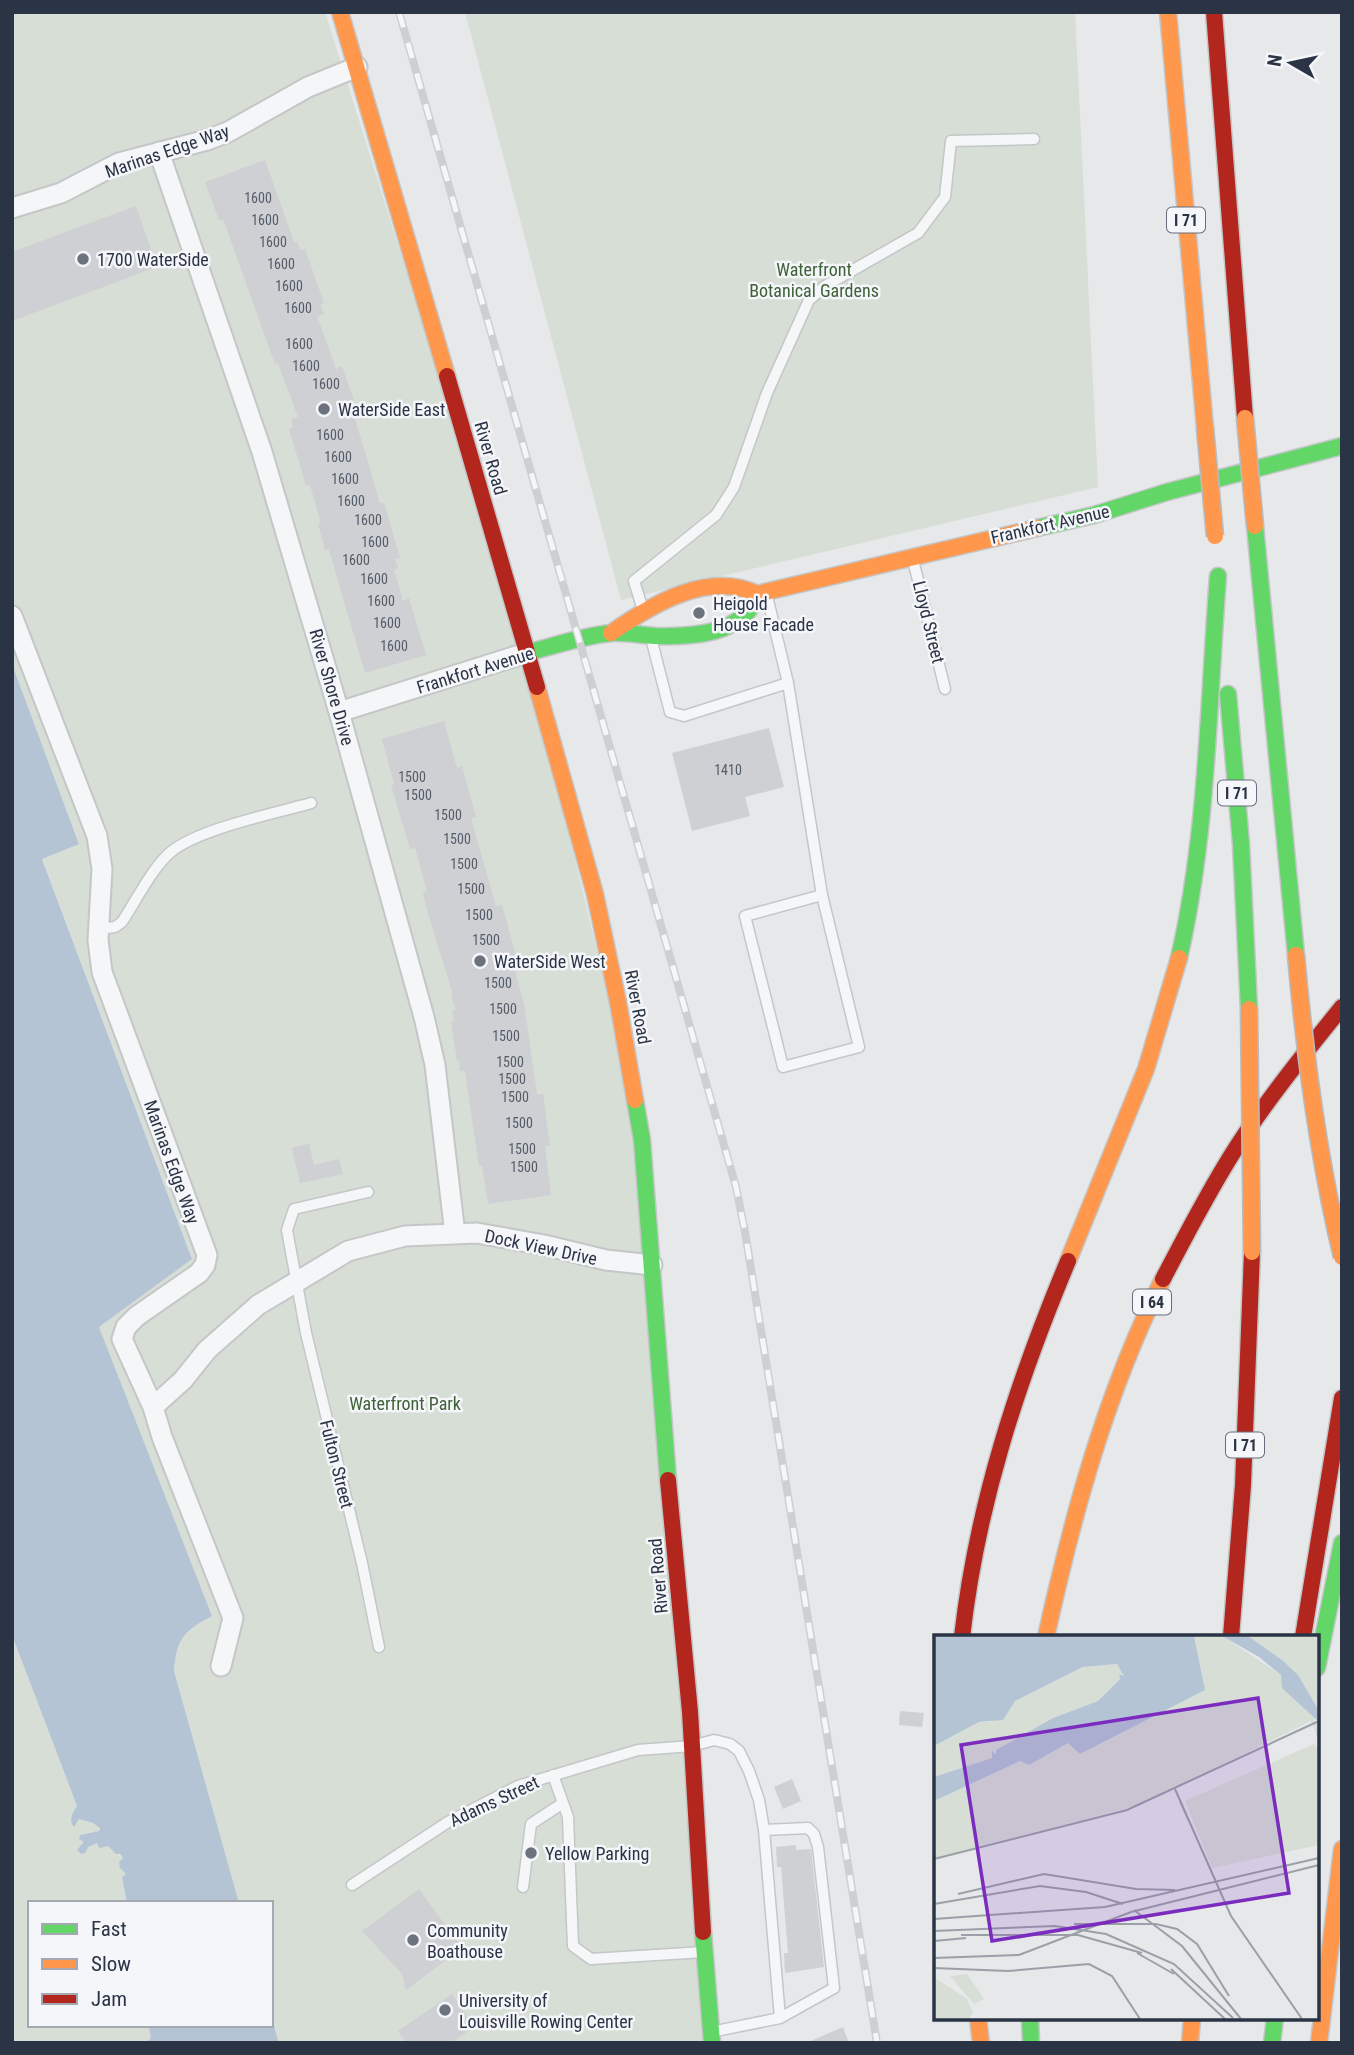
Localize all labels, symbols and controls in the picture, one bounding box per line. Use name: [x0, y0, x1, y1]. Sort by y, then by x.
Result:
north arrow: [1256, 28, 1326, 98]
text: N: [1262, 53, 1287, 68]
street label: Marinas Edge Way: [102, 120, 232, 182]
house number: 1600: [244, 190, 272, 206]
road number: I 71: [1167, 208, 1205, 232]
house number: 1600: [251, 212, 279, 228]
house number: 1600: [259, 234, 287, 250]
place label: 1700 WaterSide: [97, 249, 209, 270]
marker: 1700 WaterSide: [75, 251, 91, 267]
house number: 1600: [267, 256, 295, 272]
park label: Waterfront Botanical Gardens: [749, 259, 879, 301]
house number: 1600: [275, 278, 303, 294]
house number: 1600: [284, 300, 312, 316]
house number: 1600: [285, 336, 313, 352]
house number: 1600: [292, 358, 320, 374]
house number: 1600: [312, 376, 340, 392]
place label: WaterSide East: [338, 399, 445, 420]
marker: WaterSide East: [316, 401, 332, 417]
street label: River Road: [471, 419, 511, 497]
house number: 1600: [316, 427, 344, 443]
house number: 1600: [324, 449, 352, 465]
house number: 1600: [331, 471, 359, 487]
house number: 1600: [337, 493, 365, 509]
street label: Frankfort Avenue: [989, 500, 1111, 548]
house number: 1600: [354, 512, 382, 528]
house number: 1600: [361, 534, 389, 550]
house number: 1600: [342, 552, 370, 568]
house number: 1600: [360, 571, 388, 587]
street label: Lloyd Street: [909, 579, 949, 665]
house number: 1600: [367, 593, 395, 609]
place label: Heigold House Facade: [713, 593, 814, 635]
marker: Heigold House Facade: [691, 605, 707, 621]
house number: 1600: [373, 615, 401, 631]
street label: River Shore Drive: [305, 626, 359, 748]
house number: 1600: [380, 638, 408, 654]
street label: Frankfort Avenue: [414, 642, 536, 698]
house number: 1410: [714, 762, 742, 778]
house number: 1500: [398, 769, 426, 785]
road number: I 71: [1218, 780, 1256, 806]
house number: 1500: [404, 787, 432, 803]
house number: 1500: [434, 807, 462, 823]
house number: 1500: [443, 831, 471, 847]
house number: 1500: [450, 856, 478, 872]
house number: 1500: [457, 881, 485, 897]
house number: 1500: [465, 907, 493, 923]
house number: 1500: [472, 932, 500, 948]
place label: WaterSide West: [494, 951, 606, 972]
marker: WaterSide West: [472, 953, 488, 969]
street label: River Road: [620, 968, 656, 1046]
house number: 1500: [484, 975, 512, 991]
house number: 1500: [489, 1001, 517, 1017]
house number: 1500: [492, 1028, 520, 1044]
house number: 1500: [496, 1054, 524, 1070]
house number: 1500: [498, 1071, 526, 1087]
house number: 1500: [501, 1089, 529, 1105]
street label: Marinas Edge Way: [140, 1097, 204, 1227]
house number: 1500: [505, 1115, 533, 1131]
house number: 1500: [508, 1141, 536, 1157]
house number: 1500: [510, 1159, 538, 1175]
street label: Dock View Drive: [483, 1225, 599, 1269]
road number: I 64: [1133, 1290, 1171, 1314]
park label: Waterfront Park: [349, 1393, 461, 1414]
street label: Fulton Street: [316, 1418, 358, 1510]
road number: I 71: [1226, 1432, 1264, 1457]
street label: River Road: [644, 1537, 672, 1615]
inset map: [934, 1635, 1319, 2020]
street label: Adams Street: [446, 1771, 542, 1831]
place label: Yellow Parking: [545, 1843, 649, 1864]
marker: Yellow Parking: [523, 1845, 539, 1861]
legend: [28, 1901, 273, 2027]
text: Fast: [91, 1917, 127, 1941]
place label: Community Boathouse: [427, 1920, 508, 1962]
marker: Community Boathouse: [405, 1932, 421, 1948]
text: Slow: [91, 1952, 131, 1976]
text: Jam: [91, 1987, 127, 2011]
place label: University of Louisville Rowing Center: [459, 1990, 634, 2032]
marker: University of Louisville Rowing Center: [437, 2002, 453, 2018]

